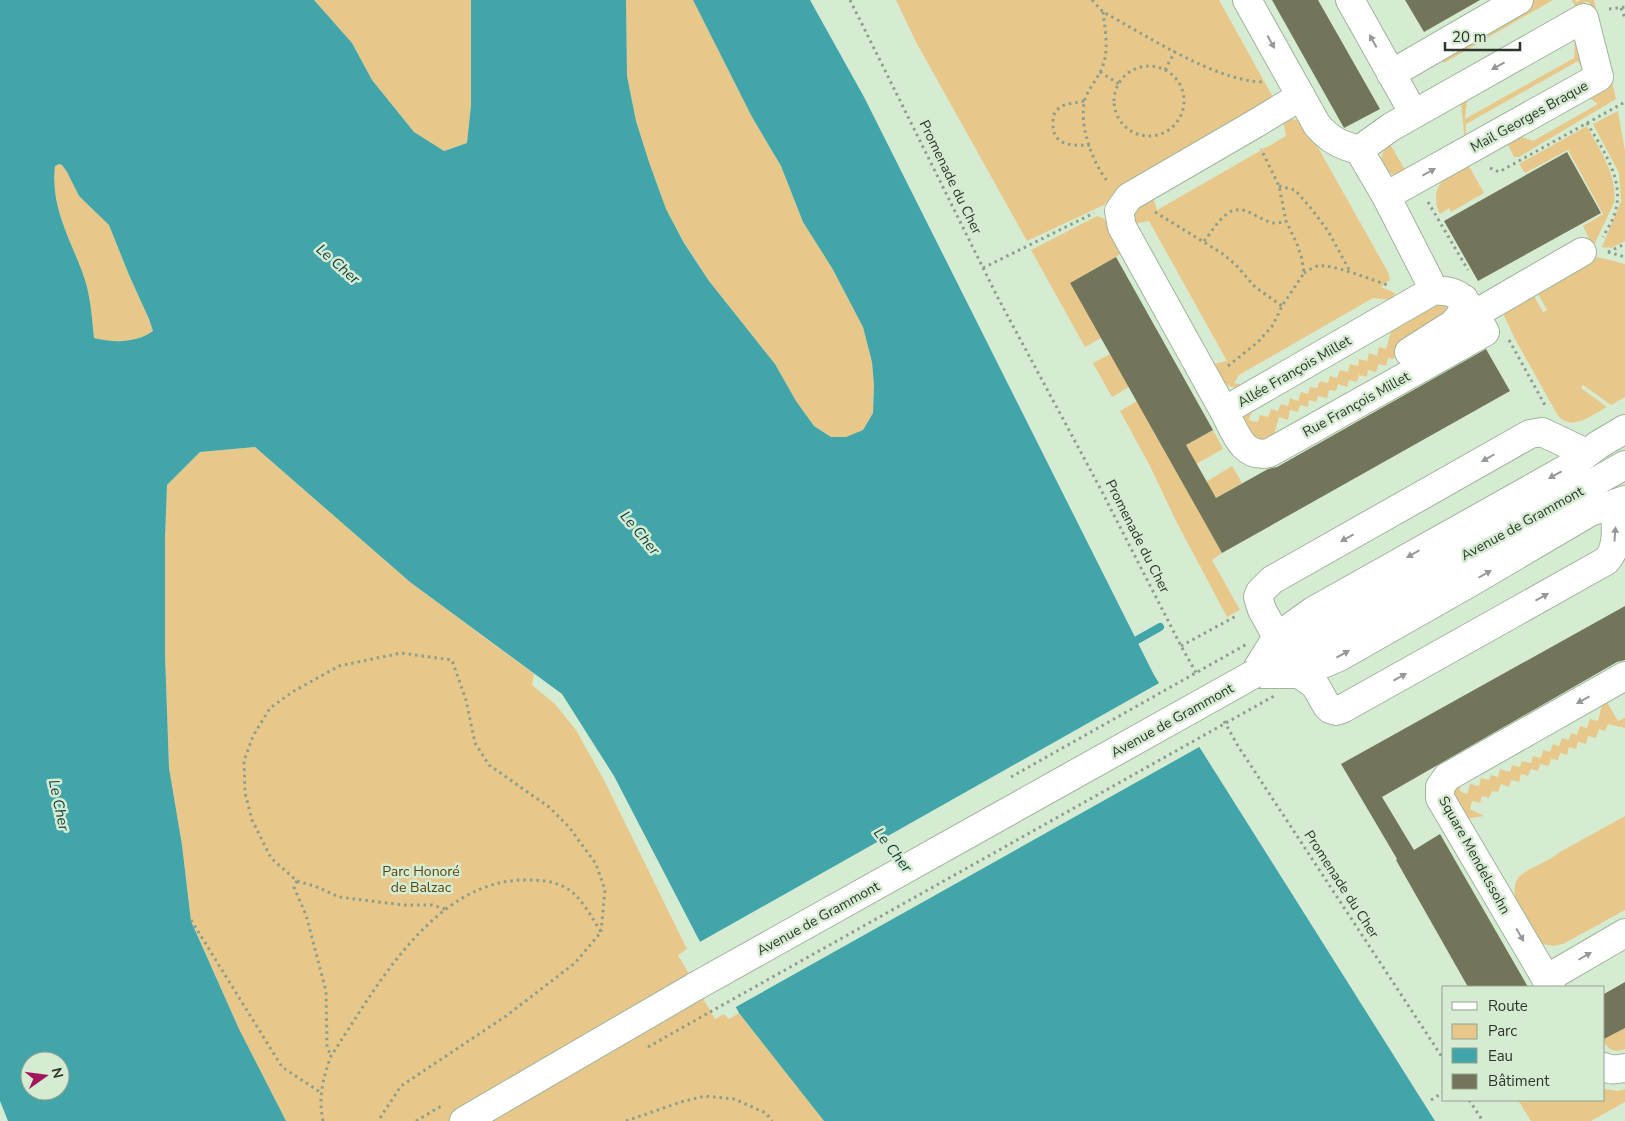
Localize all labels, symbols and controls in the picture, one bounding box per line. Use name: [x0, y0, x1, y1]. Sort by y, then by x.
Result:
scale bar: [1445, 20, 1520, 52]
text: 20 m: [1452, 27, 1487, 47]
one-way arrow: [1368, 34, 1377, 47]
one-way arrow: [1267, 35, 1275, 50]
one-way arrow: [1490, 62, 1505, 70]
street label: Mail Georges Braque: [1467, 76, 1592, 157]
street label: Promenade du Cher: [915, 117, 986, 238]
one-way arrow: [1422, 168, 1436, 176]
water label: Le Cher: [312, 239, 365, 289]
street label: Allée François Millet: [1234, 331, 1355, 412]
street label: Rue François Millet: [1299, 367, 1413, 442]
one-way arrow: [1480, 454, 1495, 462]
one-way arrow: [1548, 471, 1563, 479]
street label: Promenade du Cher: [1101, 476, 1174, 596]
street label: Avenue de Grammont: [1457, 482, 1587, 565]
water label: Le Cher: [616, 507, 665, 560]
one-way arrow: [1611, 526, 1619, 542]
one-way arrow: [1340, 534, 1353, 543]
one-way arrow: [1406, 550, 1421, 558]
one-way arrow: [1477, 570, 1492, 578]
one-way arrow: [1535, 593, 1548, 602]
one-way arrow: [1336, 650, 1351, 658]
one-way arrow: [1393, 673, 1407, 681]
street label: Avenue de Grammont: [1107, 679, 1237, 762]
one-way arrow: [1576, 696, 1589, 705]
water label: Le Cher: [44, 778, 74, 833]
street label: Square Mendelssohn: [1434, 793, 1515, 918]
water label: Le Cher: [869, 823, 917, 877]
street label: Promenade du Cher: [1300, 827, 1384, 942]
park label: Parc Honoré de Balzac: [382, 862, 460, 897]
street label: Avenue de Grammont: [753, 877, 883, 960]
one-way arrow: [1516, 928, 1525, 942]
one-way arrow: [1578, 952, 1593, 960]
legend: [1442, 986, 1605, 1101]
text: Route: [1488, 996, 1528, 1016]
text: Parc: [1488, 1021, 1517, 1041]
text: Eau: [1488, 1046, 1513, 1066]
north arrow: [20, 1051, 70, 1101]
text: N: [47, 1066, 68, 1080]
text: Bâtiment: [1488, 1071, 1550, 1091]

